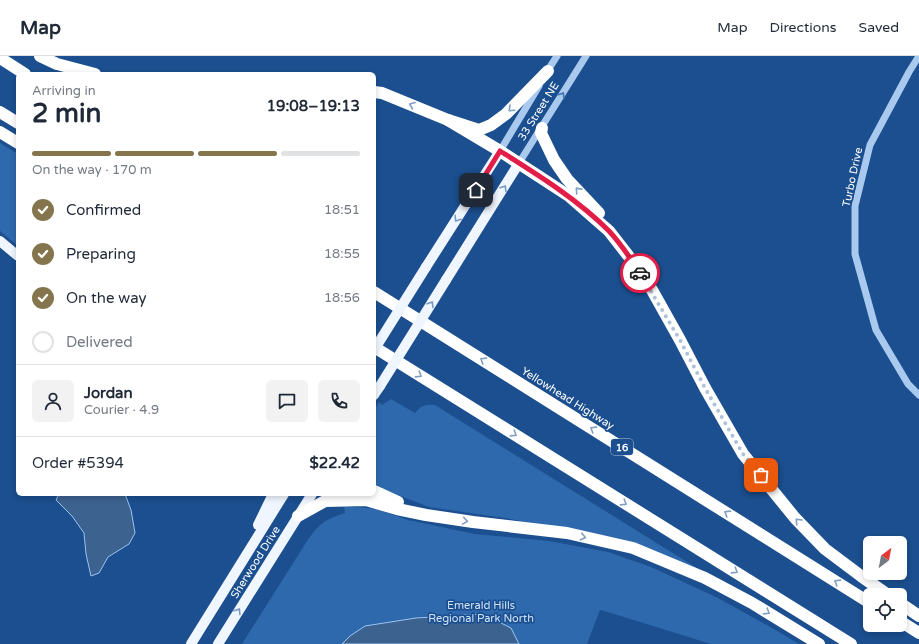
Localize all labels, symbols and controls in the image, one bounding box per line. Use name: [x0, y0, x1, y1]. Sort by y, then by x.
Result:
text: Map: [20, 17, 61, 39]
text: Map: [717, 19, 748, 36]
text: Directions: [770, 19, 837, 36]
text: Saved: [859, 19, 899, 36]
street label: 33 Street NE: [515, 79, 562, 143]
text: Arriving in: [32, 83, 96, 99]
one-way arrow: [557, 92, 565, 99]
text: 19:08–19:13: [267, 97, 360, 115]
text: 2 min: [32, 98, 101, 129]
one-way arrow: [408, 102, 415, 110]
one-way arrow: [508, 104, 516, 112]
street label: Turbo Drive: [840, 146, 865, 208]
text: On the way · 170 m: [32, 162, 152, 178]
pin: [459, 173, 493, 207]
icon: home: [465, 179, 487, 201]
one-way arrow: [499, 185, 506, 192]
one-way arrow: [575, 187, 582, 195]
icon: check: [32, 199, 54, 221]
text: Confirmed: [66, 201, 141, 219]
text: 18:51: [324, 202, 360, 218]
one-way arrow: [454, 215, 461, 222]
icon: check: [32, 243, 54, 265]
text: Preparing: [66, 245, 136, 263]
text: 18:55: [324, 246, 360, 262]
courier: [620, 253, 660, 293]
icon: car: [629, 262, 651, 284]
icon: check: [32, 287, 54, 309]
text: On the way: [66, 289, 146, 307]
text: 18:56: [324, 290, 360, 306]
one-way arrow: [427, 301, 434, 308]
text: Delivered: [66, 333, 133, 351]
one-way arrow: [480, 358, 487, 365]
street label: Yellowhead Highway: [519, 364, 617, 432]
one-way arrow: [415, 370, 422, 378]
button: person: [32, 380, 74, 422]
button: chat: [266, 380, 308, 422]
button: phone: [318, 380, 360, 422]
text: Jordan: [84, 384, 133, 402]
text: Courier · 4.9: [84, 402, 159, 418]
one-way arrow: [590, 426, 597, 434]
one-way arrow: [510, 430, 517, 437]
road number: 16: [611, 439, 633, 455]
text: Order #5394: [32, 454, 124, 472]
text: $22.42: [309, 454, 360, 472]
pin: [744, 458, 778, 492]
icon: bag: [750, 464, 772, 486]
one-way arrow: [620, 498, 627, 506]
one-way arrow: [724, 510, 731, 518]
one-way arrow: [462, 516, 468, 525]
one-way arrow: [795, 518, 803, 526]
street label: Sherwood Drive: [228, 524, 283, 601]
one-way arrow: [579, 532, 586, 540]
north arrow: [863, 536, 907, 580]
map controls: [863, 536, 907, 632]
one-way arrow: [731, 567, 738, 574]
one-way arrow: [834, 579, 841, 587]
button: locate: [863, 588, 907, 632]
park label: Emerald Hills Regional Park North: [428, 599, 534, 625]
one-way arrow: [763, 607, 770, 615]
one-way arrow: [234, 608, 241, 615]

